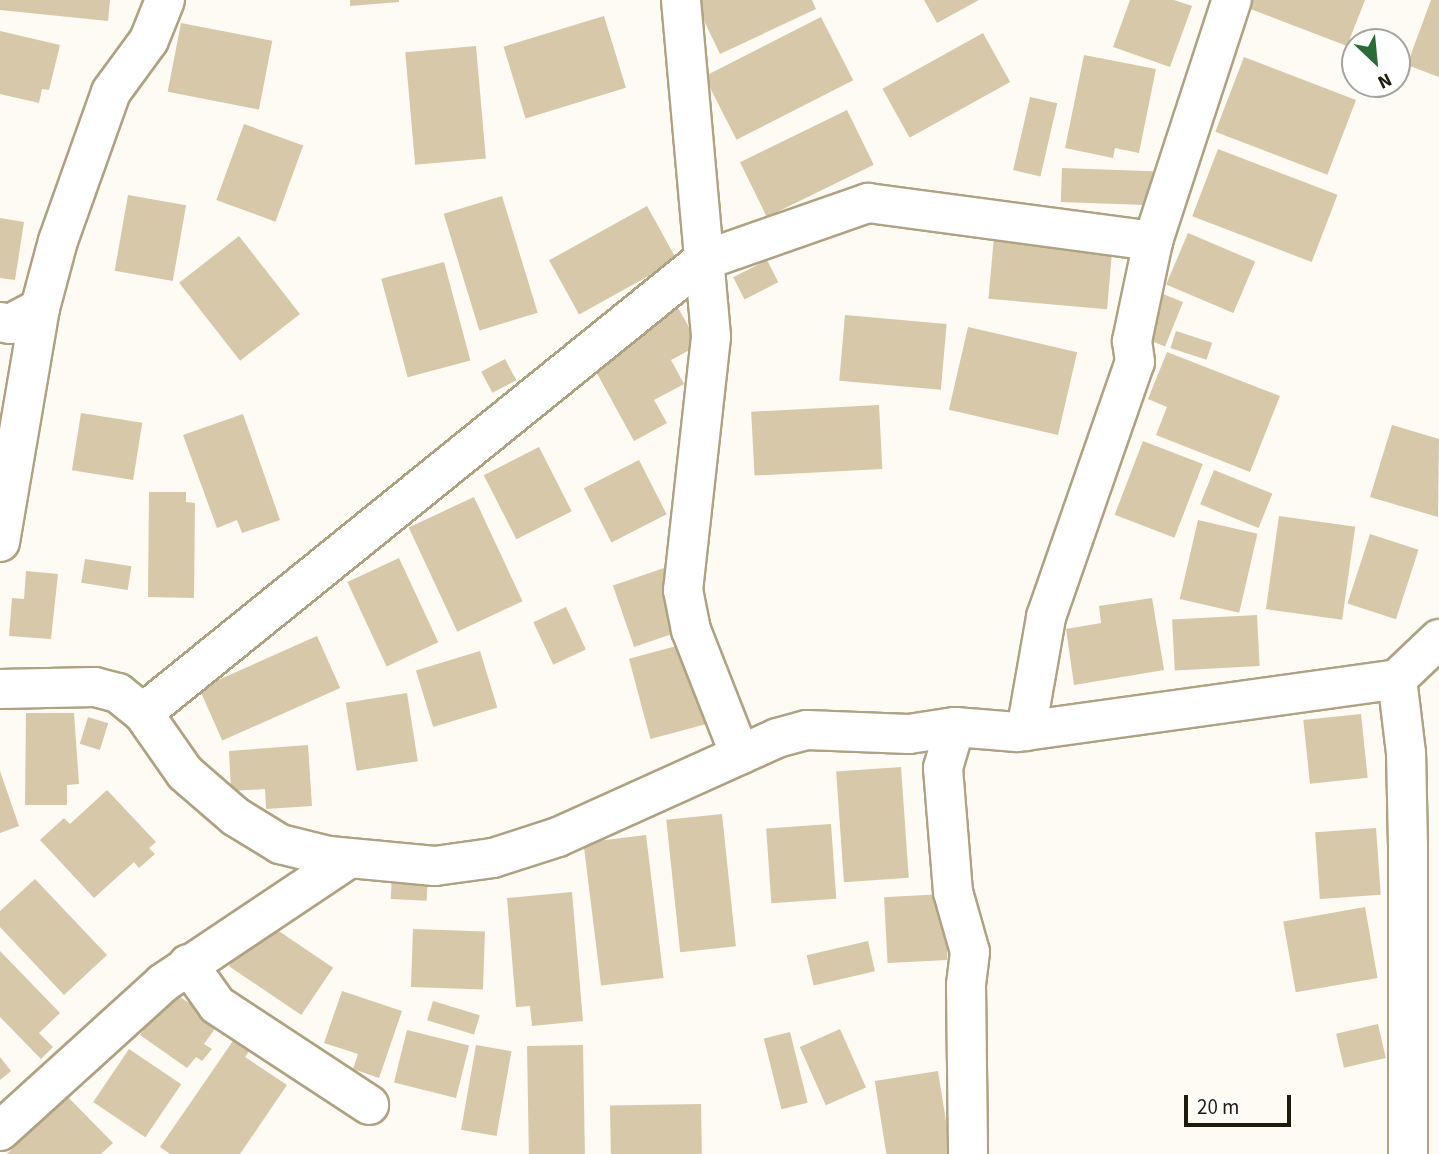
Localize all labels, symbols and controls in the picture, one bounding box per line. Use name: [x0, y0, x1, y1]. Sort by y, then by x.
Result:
north arrow: [1341, 28, 1411, 98]
text: N: [1373, 66, 1396, 95]
scale bar: [1187, 1080, 1294, 1124]
text: 20 m: [1197, 1092, 1239, 1122]

